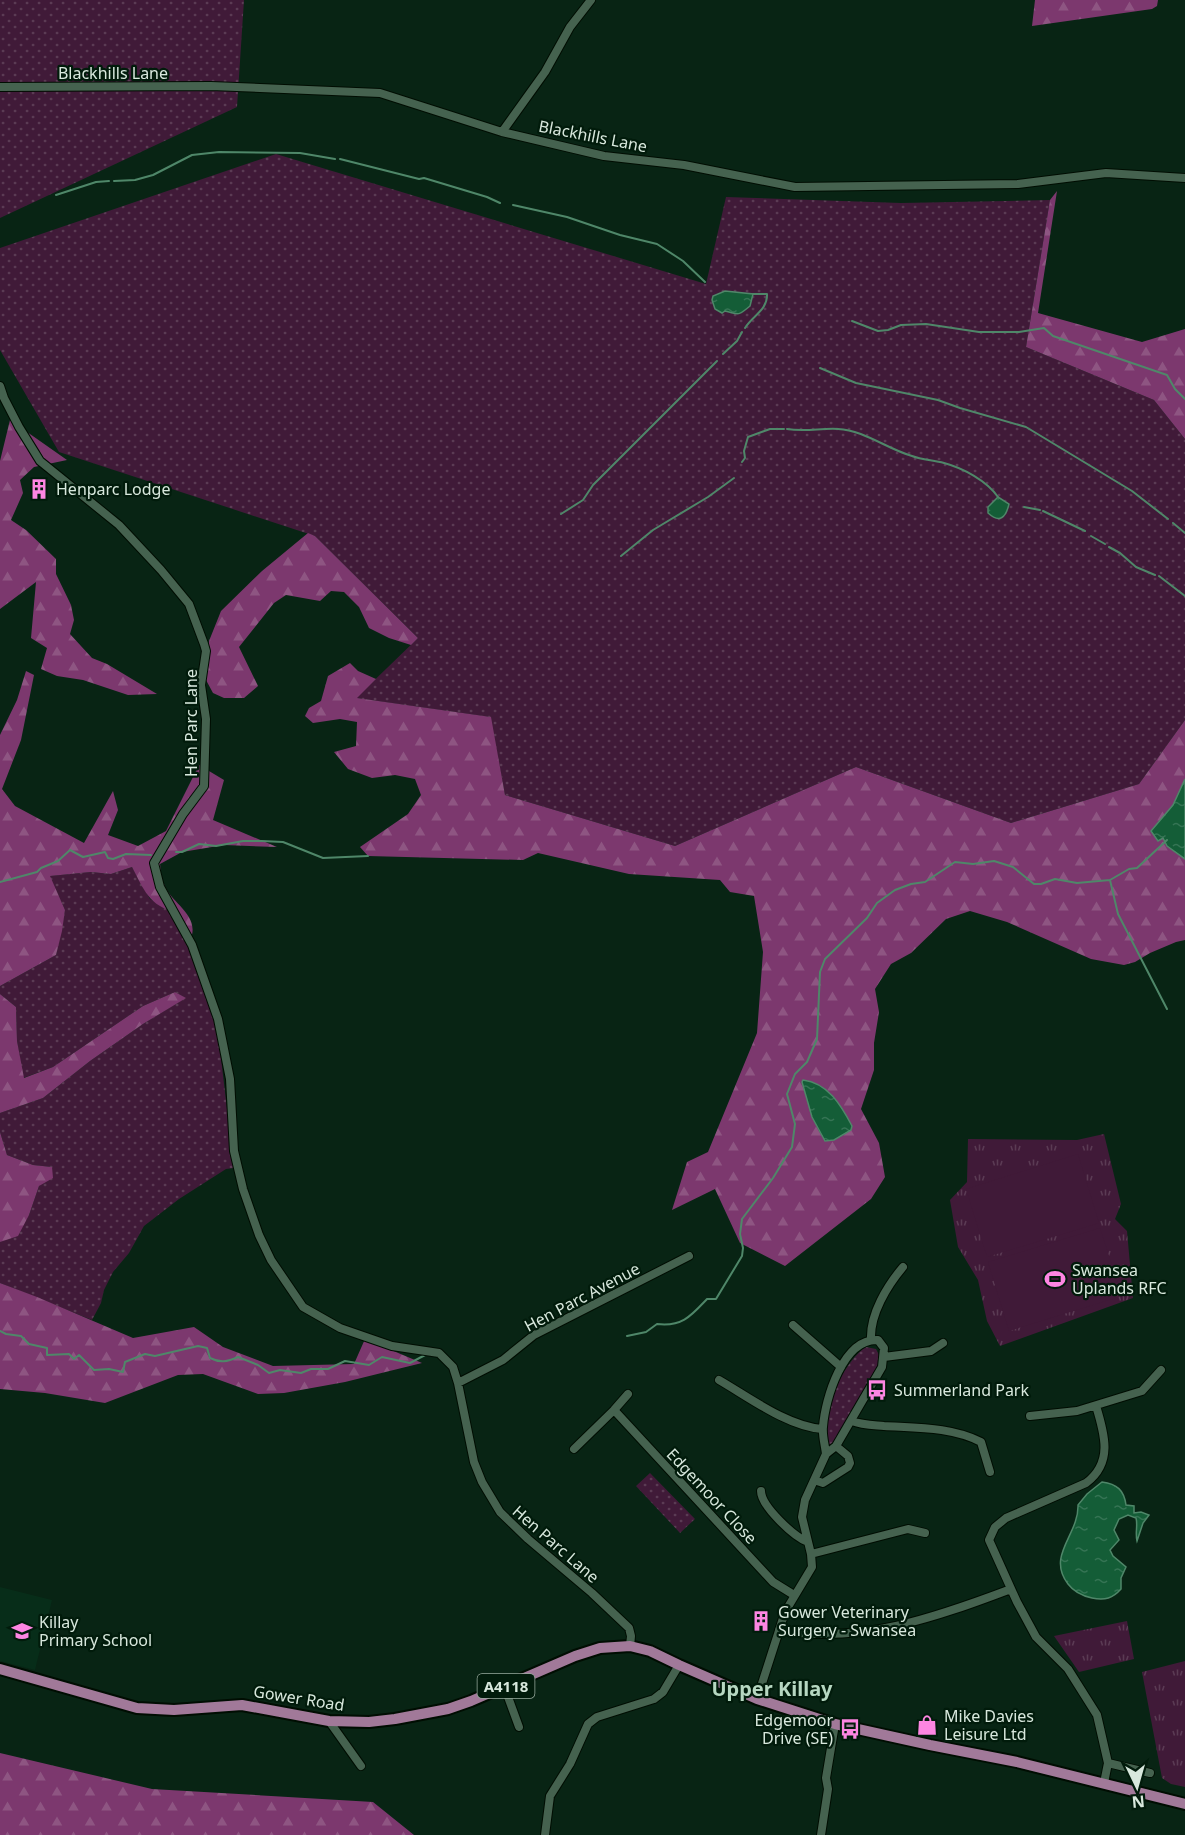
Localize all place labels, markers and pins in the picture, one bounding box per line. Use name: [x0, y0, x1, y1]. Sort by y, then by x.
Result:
building icon: Henparc Lodge: [27, 477, 51, 501]
place label: Henparc Lodge: [56, 478, 170, 500]
place label: Swansea Uplands RFC: [1072, 1259, 1167, 1299]
sports icon: Swansea Uplands RFC: [1043, 1267, 1067, 1291]
bus stop icon: Summerland Park: [865, 1378, 889, 1402]
place label: Summerland Park: [894, 1379, 1029, 1401]
place label: Gower Veterinary Surgery - Swansea: [778, 1601, 916, 1641]
building icon: Gower Veterinary Surgery - Swansea: [749, 1609, 773, 1633]
place label: Killay Primary School: [39, 1611, 152, 1651]
school or university icon: Killay Primary School: [10, 1619, 34, 1643]
place label: Mike Davies Leisure Ltd: [944, 1705, 1034, 1745]
place label: Edgemoor Drive (SE): [754, 1709, 833, 1749]
shop icon: Mike Davies Leisure Ltd: [915, 1713, 939, 1737]
bus stop icon: Edgemoor Drive (SE): [838, 1717, 862, 1741]

